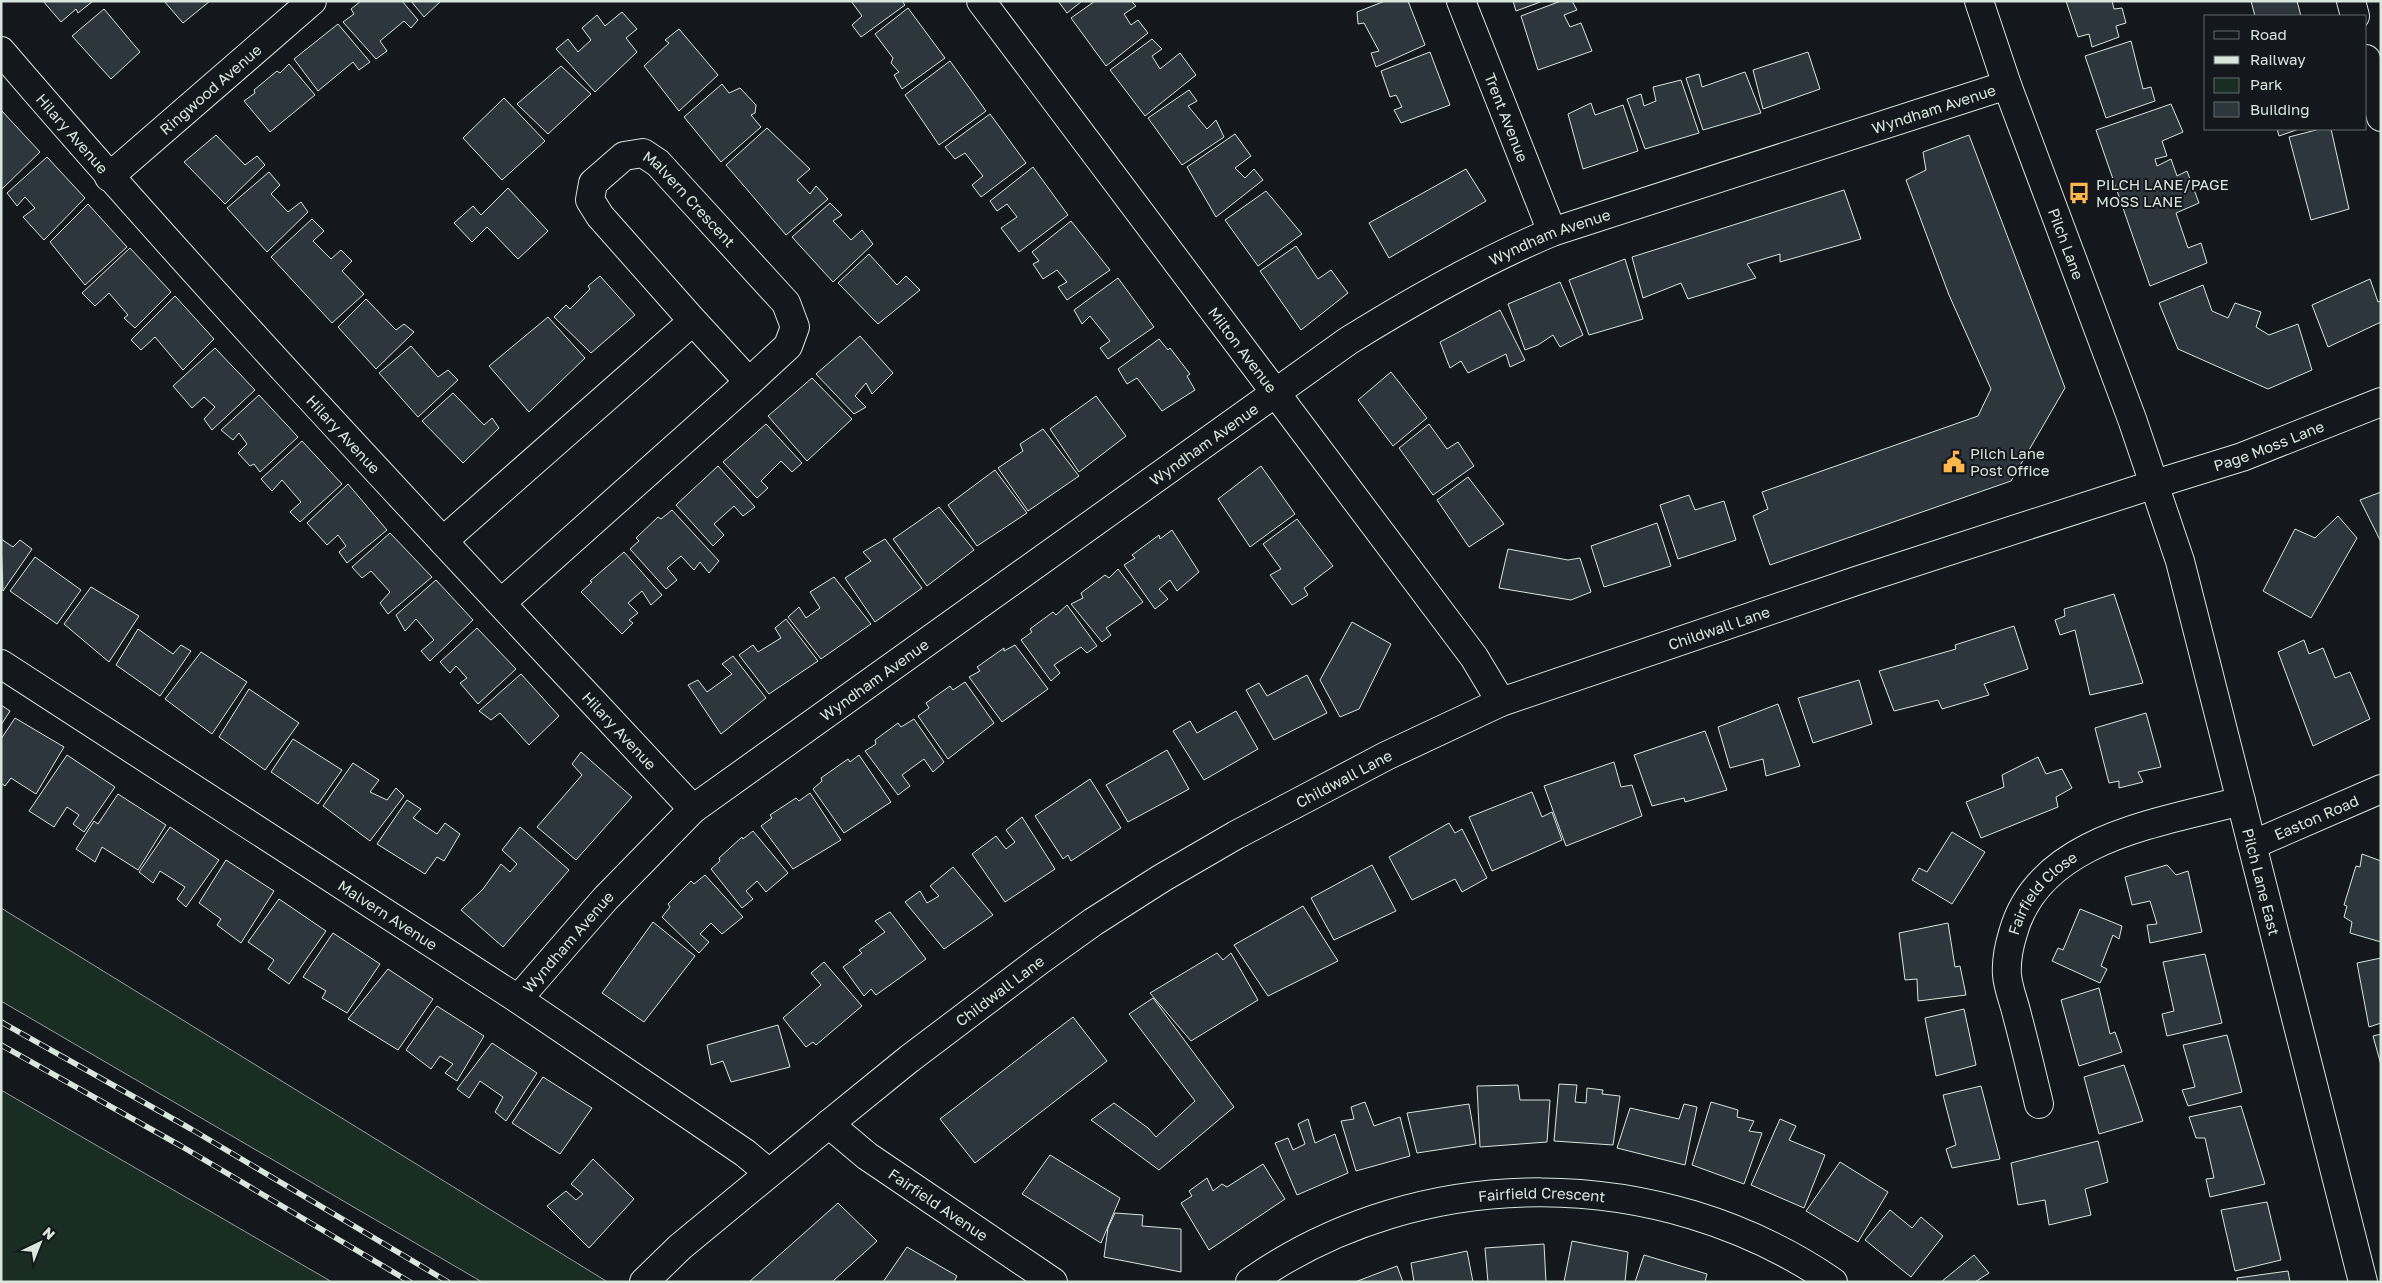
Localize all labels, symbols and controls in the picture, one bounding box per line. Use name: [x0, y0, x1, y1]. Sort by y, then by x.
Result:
legend: [2204, 15, 2367, 130]
text: Road: [2250, 25, 2287, 43]
street label: Ringwood Avenue: [156, 40, 265, 138]
text: Railway: [2250, 50, 2306, 68]
street label: Trent Avenue: [1481, 70, 1533, 165]
text: Park: [2250, 75, 2283, 93]
street label: Wyndham Avenue: [1869, 80, 1998, 137]
street label: Hilary Avenue: [33, 90, 112, 177]
text: Building: [2250, 100, 2310, 118]
street label: Malvern Crescent: [640, 147, 739, 250]
place label: PILCH LANE/PAGE MOSS LANE: [2096, 175, 2229, 210]
bus stop icon: PILCH LANE/PAGE MOSS LANE: [2066, 180, 2092, 206]
street label: Wyndham Avenue: [1486, 205, 1613, 269]
street label: Pilch Lane: [2045, 206, 2088, 282]
street label: Milton Avenue: [1205, 303, 1281, 396]
street label: Hilary Avenue: [303, 391, 384, 477]
street label: Wyndham Avenue: [1146, 399, 1262, 489]
street label: Page Moss Lane: [2211, 416, 2327, 474]
place label: Pilch Lane Post Office: [1970, 444, 2050, 479]
public building icon: Pilch Lane Post Office: [1941, 449, 1967, 475]
street label: Childwall Lane: [1666, 602, 1772, 653]
street label: Wyndham Avenue: [816, 635, 932, 724]
street label: Hilary Avenue: [579, 688, 661, 773]
street label: Childwall Lane: [1292, 745, 1395, 811]
street label: Easton Road: [2271, 791, 2361, 843]
street label: Pilch Lane East: [2239, 826, 2284, 937]
street label: Fairfield Close: [2004, 847, 2080, 937]
street label: Malvern Avenue: [335, 876, 441, 954]
street label: Wyndham Avenue: [519, 887, 617, 996]
street label: Childwall Lane: [952, 951, 1048, 1030]
street label: Fairfield Avenue: [885, 1164, 992, 1245]
street label: Fairfield Crescent: [1477, 1183, 1607, 1205]
north arrow: [15, 1218, 65, 1268]
text: N: [40, 1223, 59, 1243]

